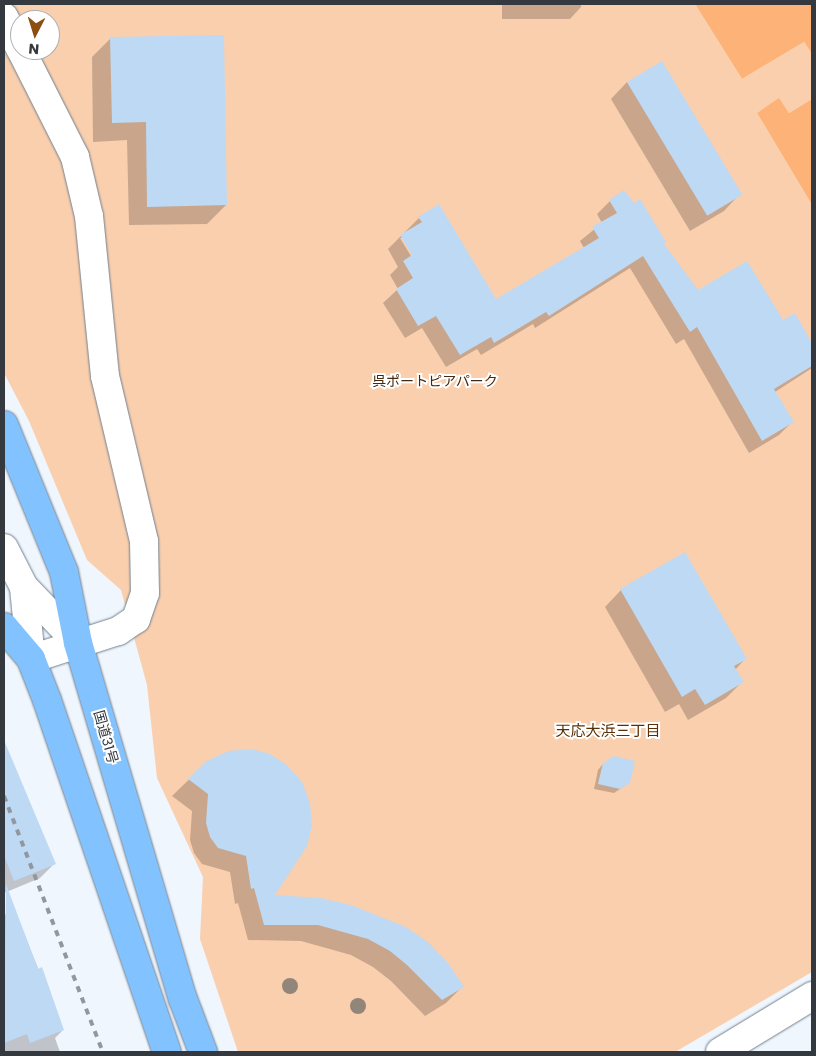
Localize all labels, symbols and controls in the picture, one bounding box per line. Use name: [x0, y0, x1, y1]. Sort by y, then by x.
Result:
north arrow: [10, 10, 60, 60]
text: N: [28, 39, 40, 59]
park label: 呉ポートピアパーク: [372, 373, 498, 389]
street label: 国道31号: [90, 708, 122, 766]
district label: 天応大浜三丁目: [556, 722, 660, 740]

